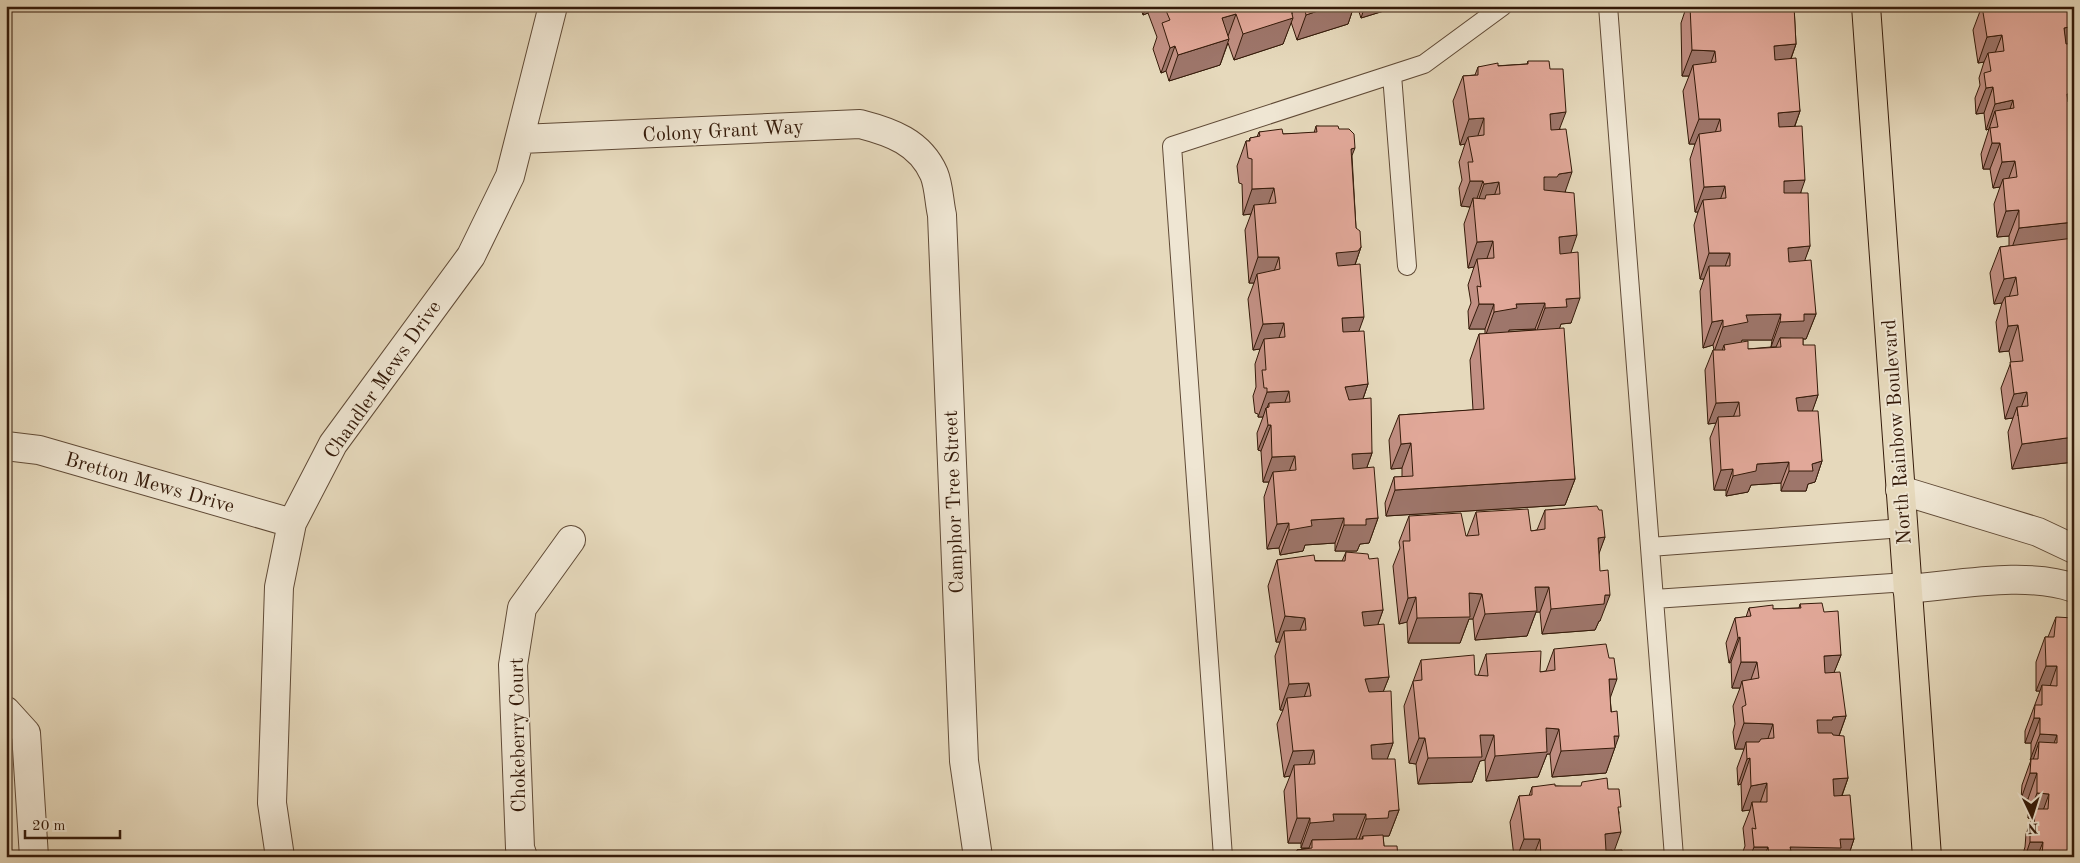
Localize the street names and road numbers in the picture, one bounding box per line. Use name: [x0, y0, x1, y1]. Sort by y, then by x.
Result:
street label: Colony Grant Way: [642, 118, 805, 146]
street label: Chandler Mews Drive: [322, 298, 446, 463]
street label: North Rainbow Boulevard: [1880, 319, 1916, 545]
street label: Camphor Tree Street: [942, 410, 968, 594]
street label: Bretton Mews Drive: [62, 450, 236, 518]
street label: Chokeberry Court: [508, 657, 530, 813]

